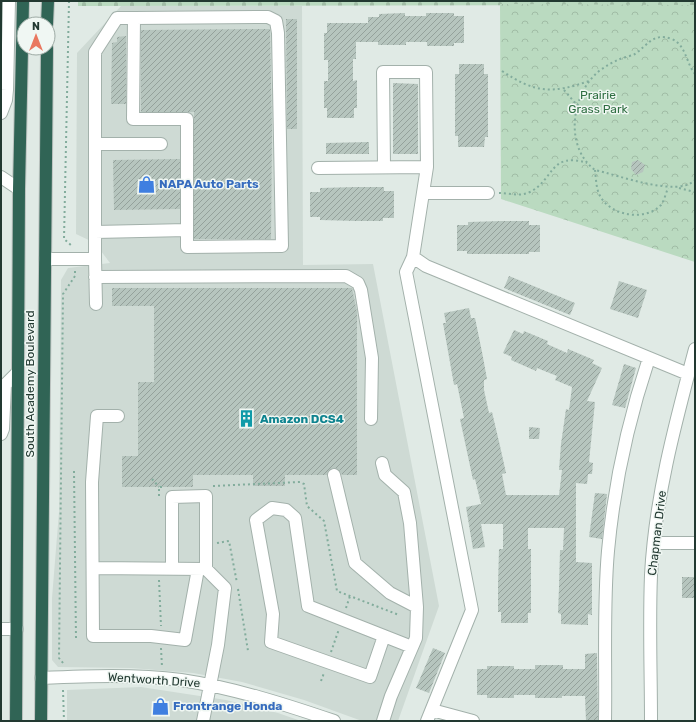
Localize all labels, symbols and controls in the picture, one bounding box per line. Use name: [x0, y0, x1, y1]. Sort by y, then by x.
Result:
north arrow: [16, 16, 56, 56]
text: N: [32, 20, 40, 33]
park label: Prairie Grass Park: [568, 88, 629, 116]
shop icon: NAPA Auto Parts: [136, 174, 156, 194]
place label: NAPA Auto Parts: [159, 177, 259, 191]
street label: South Academy Boulevard: [23, 310, 37, 458]
building icon: Amazon DCS4: [237, 409, 257, 429]
place label: Amazon DCS4: [260, 412, 344, 426]
street label: Chapman Drive: [645, 489, 669, 576]
street label: Wentworth Drive: [107, 670, 201, 690]
shop icon: Frontrange Honda: [150, 696, 170, 716]
place label: Frontrange Honda: [173, 699, 282, 713]

